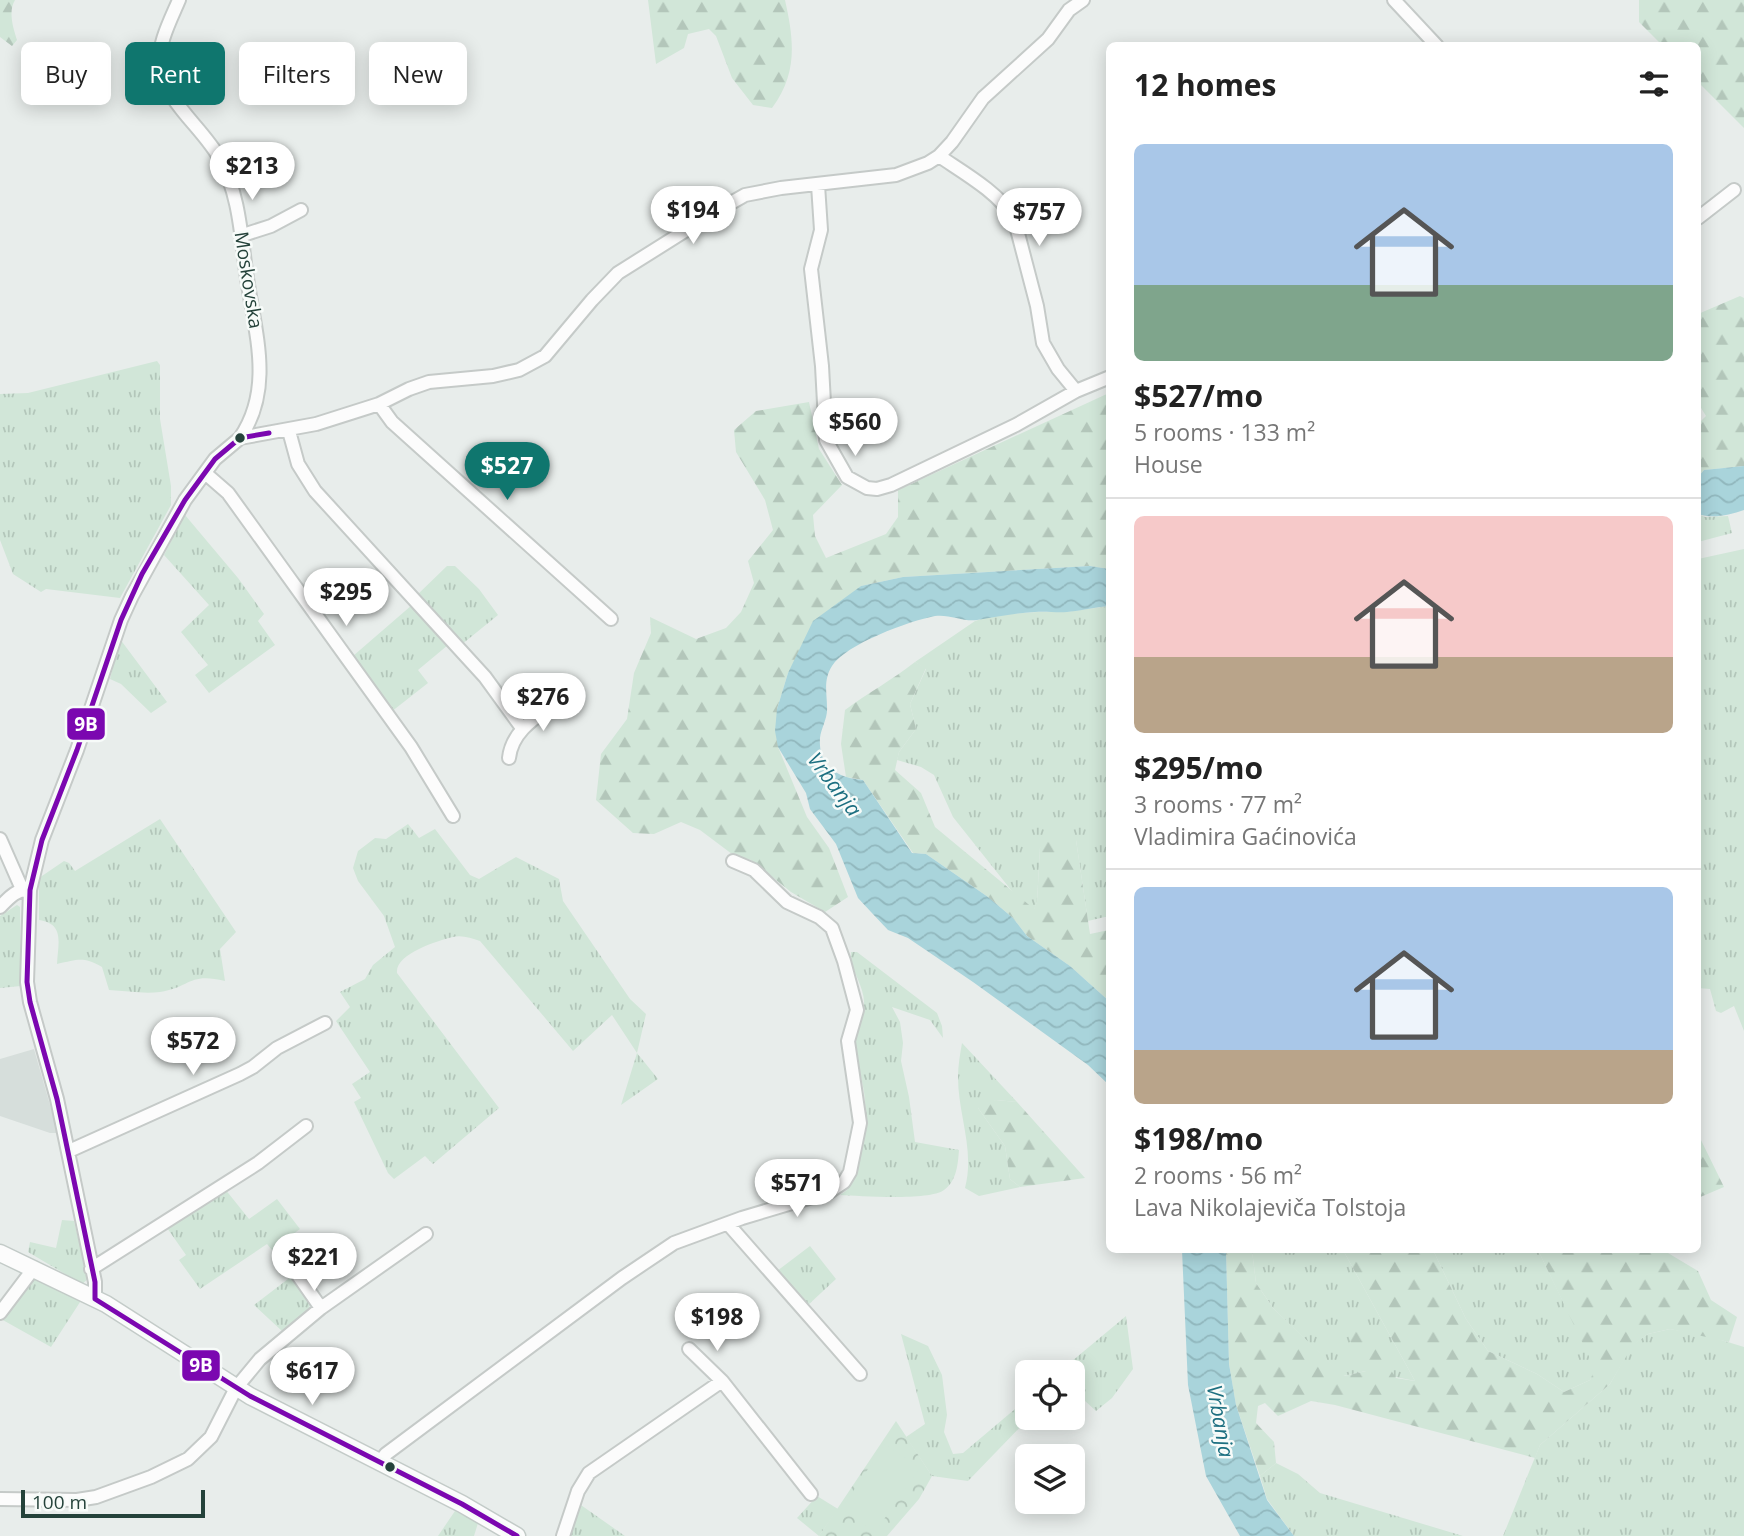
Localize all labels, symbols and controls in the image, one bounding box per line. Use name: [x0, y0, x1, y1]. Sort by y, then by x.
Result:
chip: Buy: [21, 42, 111, 105]
chip: Rent: [125, 42, 225, 105]
chip: Filters: [239, 42, 355, 105]
chip: New: [369, 42, 467, 105]
text: 12 homes: [1134, 64, 1277, 105]
icon: filters: [1635, 65, 1673, 103]
pin: $213: [211, 142, 293, 202]
text: $213: [226, 149, 278, 181]
pin: $194: [652, 187, 734, 246]
pin: $757: [998, 188, 1080, 248]
icon: home: [1341, 189, 1467, 315]
text: $194: [667, 193, 719, 225]
text: $757: [1013, 195, 1065, 227]
street label: Moskovska: [228, 230, 270, 330]
text: $527/mo: [1134, 375, 1263, 416]
pin: $560: [814, 398, 896, 458]
text: $560: [829, 405, 881, 437]
text: 5 rooms · 133 m²: [1134, 416, 1315, 448]
unlabelled marker: [233, 431, 247, 445]
pin: $527: [466, 442, 548, 502]
text: House: [1134, 448, 1203, 480]
text: $527: [481, 449, 533, 481]
icon: home: [1341, 561, 1467, 687]
pin: $295: [305, 568, 387, 628]
text: $295: [320, 575, 372, 607]
pin: $276: [502, 674, 584, 733]
text: $276: [517, 680, 569, 712]
line badge: 9B: [66, 707, 106, 741]
text: 9B: [74, 711, 98, 737]
water label: Vrbanja: [802, 746, 868, 822]
text: $295/mo: [1134, 747, 1263, 788]
text: 3 rooms · 77 m²: [1134, 788, 1302, 820]
text: Vladimira Gaćinovića: [1134, 820, 1357, 852]
icon: home: [1341, 932, 1467, 1058]
pin: $572: [152, 1018, 234, 1077]
text: $572: [167, 1024, 219, 1056]
text: $198/mo: [1134, 1118, 1263, 1159]
text: 2 rooms · 56 m²: [1134, 1159, 1302, 1191]
pin: $571: [756, 1160, 838, 1219]
text: $571: [771, 1166, 823, 1198]
text: Lava Nikolajeviča Tolstoja: [1134, 1191, 1406, 1223]
pin: $221: [273, 1234, 355, 1293]
text: $221: [288, 1240, 340, 1272]
pin: $198: [676, 1294, 758, 1353]
text: $198: [691, 1300, 743, 1332]
pin: $617: [271, 1348, 353, 1407]
line badge: 9B: [181, 1349, 221, 1382]
text: 9B: [189, 1352, 213, 1378]
text: $617: [286, 1354, 338, 1386]
map controls: [1015, 1360, 1085, 1514]
button: locate: [1015, 1360, 1085, 1430]
water label: Vrbanja: [1201, 1383, 1241, 1460]
button: layers: [1015, 1444, 1085, 1514]
unlabelled marker: [383, 1460, 397, 1474]
scale bar: [21, 1487, 205, 1519]
text: 100 m: [32, 1489, 87, 1515]

